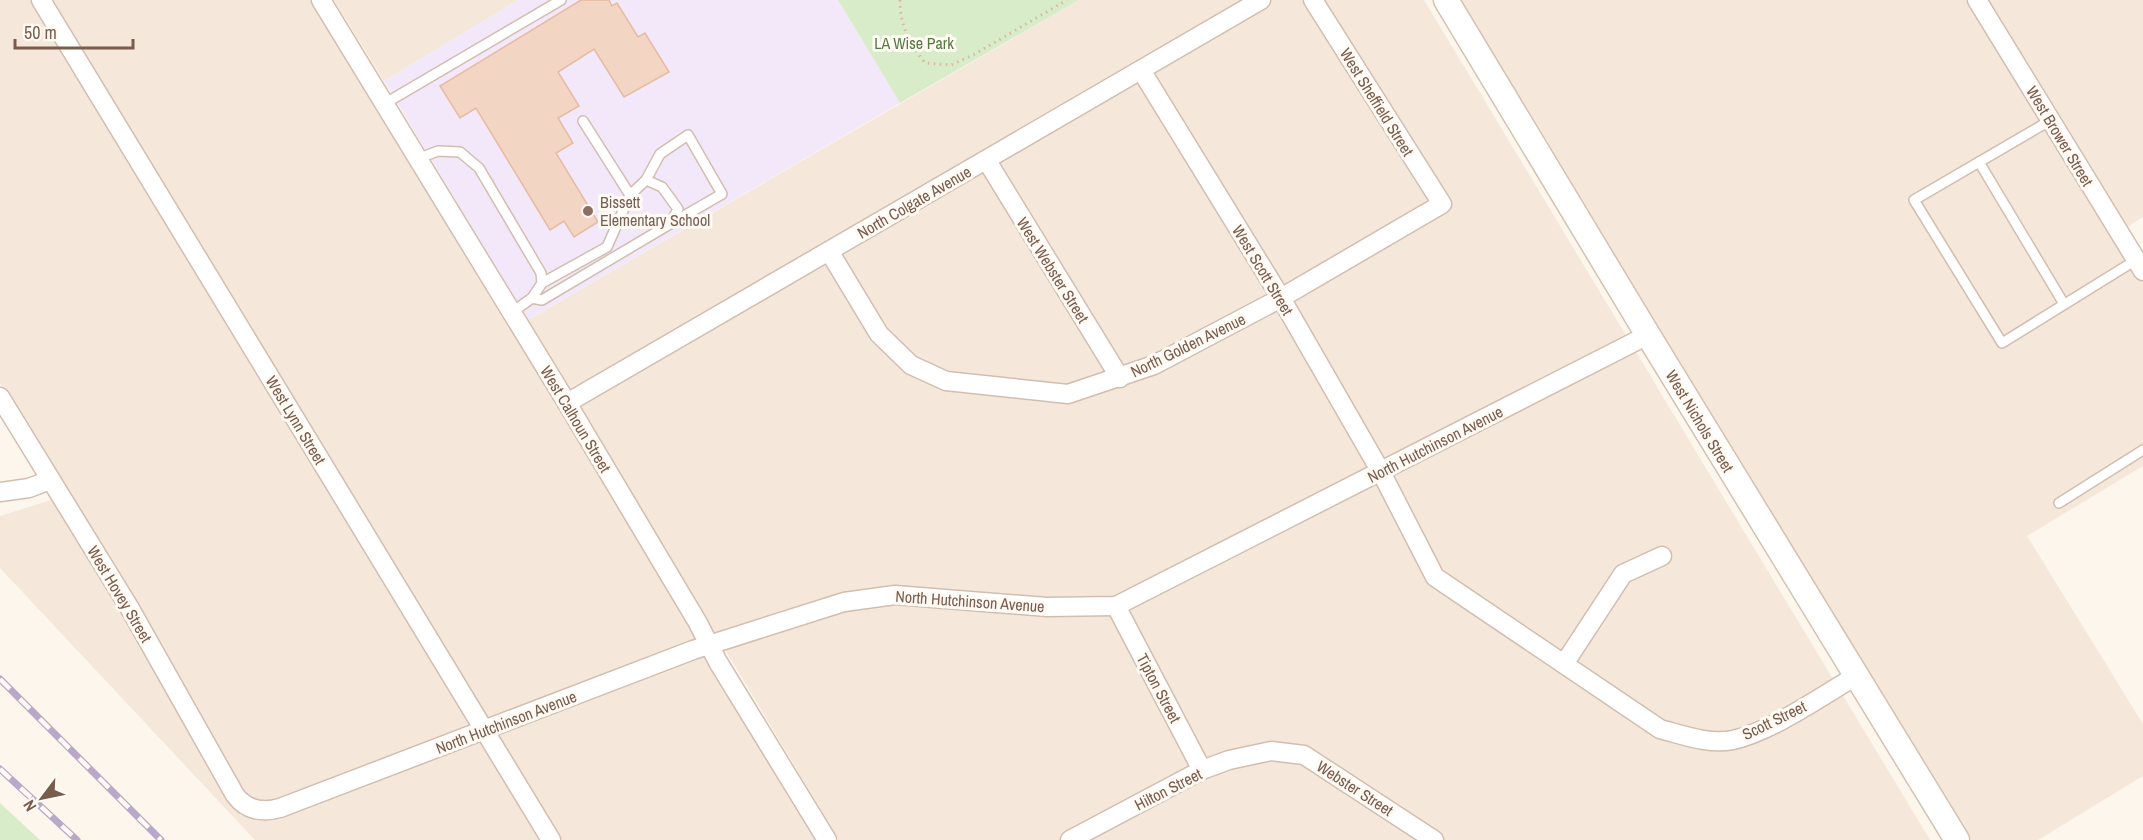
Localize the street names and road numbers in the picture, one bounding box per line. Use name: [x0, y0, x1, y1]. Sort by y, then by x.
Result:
street label: West Sheffield Street: [1335, 44, 1419, 161]
street label: West Brower Street: [2021, 82, 2099, 191]
street label: North Colgate Avenue: [853, 160, 975, 244]
street label: West Webster Street: [1012, 213, 1094, 327]
street label: West Scott Street: [1227, 221, 1299, 320]
street label: North Golden Avenue: [1127, 308, 1249, 382]
street label: West Calhoun Street: [535, 362, 617, 477]
street label: West Nichols Street: [1661, 366, 1739, 477]
street label: West Lynn Street: [261, 372, 331, 469]
street label: North Hutchinson Avenue: [1363, 400, 1507, 488]
street label: West Hovey Street: [82, 542, 158, 647]
street label: North Hutchinson Avenue: [895, 585, 1045, 617]
street label: Tipton Street: [1132, 649, 1187, 727]
street label: North Hutchinson Avenue: [432, 685, 580, 759]
street label: Scott Street: [1738, 695, 1810, 745]
street label: Webster Street: [1312, 755, 1398, 821]
street label: Hilton Street: [1131, 762, 1206, 815]

